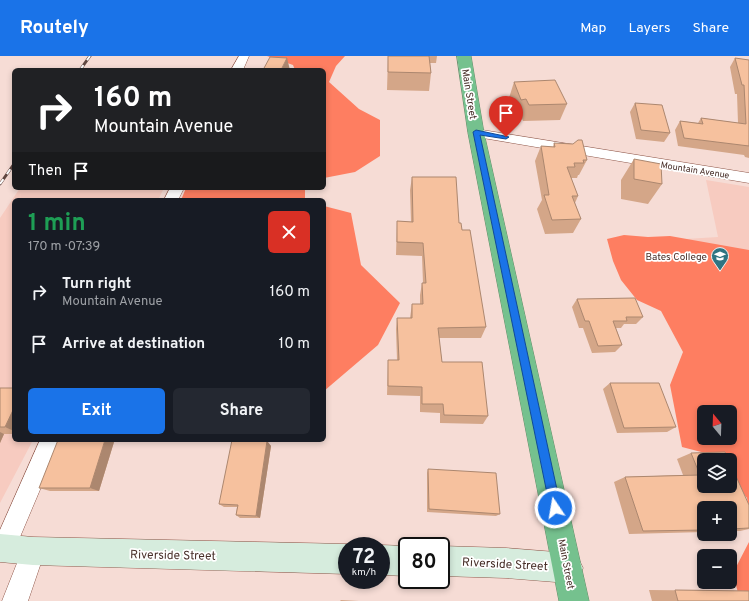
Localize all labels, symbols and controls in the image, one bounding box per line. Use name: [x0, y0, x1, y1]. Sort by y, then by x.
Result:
text: Routely: [20, 16, 89, 40]
text: Map: [580, 20, 606, 37]
text: Layers: [628, 20, 670, 37]
text: Share: [692, 20, 729, 37]
street label: Main Street: [458, 68, 479, 121]
text: 160 m: [94, 81, 172, 117]
icon: right: [28, 84, 80, 136]
pin: [489, 96, 523, 137]
icon: arrive: [495, 102, 517, 124]
text: Mountain Avenue: [94, 116, 233, 139]
icon: arrive: [70, 160, 92, 182]
street label: Mountain Avenue: [660, 160, 730, 181]
text: Then: [28, 162, 62, 181]
text: 1 min: [28, 209, 86, 239]
button: close: [268, 211, 310, 253]
text: 170 m · 07:39: [28, 239, 100, 255]
school or university icon: Bates College: [710, 246, 730, 271]
place label: Bates College: [645, 251, 707, 264]
text: Turn right: [62, 275, 131, 294]
icon: right: [28, 281, 50, 303]
text: 160 m: [270, 283, 310, 302]
text: Mountain Avenue: [62, 294, 163, 310]
icon: arrive: [28, 333, 50, 355]
text: Arrive at destination: [62, 335, 205, 354]
text: 10 m: [279, 335, 310, 354]
button: Exit: [28, 388, 165, 434]
button: Share: [173, 388, 310, 434]
north arrow: [697, 405, 737, 445]
map controls: [697, 405, 737, 589]
button: layers: [697, 453, 737, 493]
position arrow: [534, 487, 576, 529]
button: +: [697, 501, 737, 541]
speed limit sign: 80: [398, 537, 450, 589]
street label: Main Street: [554, 538, 577, 591]
text: 72: [353, 545, 375, 571]
street label: Riverside Street: [130, 547, 216, 565]
button: −: [697, 549, 737, 589]
street label: Riverside Street: [462, 555, 548, 575]
text: km/h: [352, 566, 376, 579]

